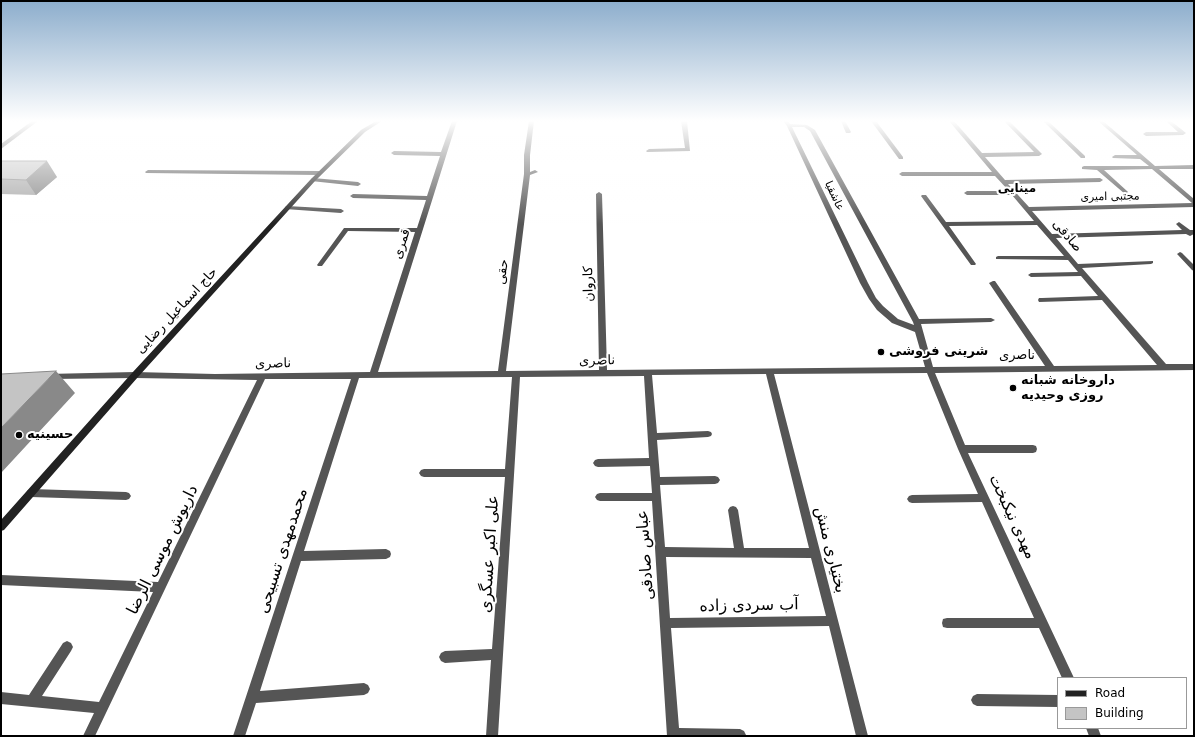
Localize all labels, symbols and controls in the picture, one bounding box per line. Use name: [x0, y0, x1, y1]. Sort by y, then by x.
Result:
street label: عاشقیا: [821, 179, 847, 213]
district label: مینایی: [998, 182, 1036, 196]
street label: مجتبی امیری: [1080, 190, 1140, 204]
street label: صادقی: [1049, 217, 1085, 255]
street label: قمری: [390, 227, 414, 261]
street label: حقی: [494, 258, 512, 286]
street label: حاج اسماعیل رضایی: [133, 265, 221, 357]
street label: کاروان: [581, 266, 597, 302]
place label: شرینی فروشی: [889, 344, 988, 360]
marker: شرینی فروشی: [876, 347, 886, 357]
street label: ناصری: [999, 348, 1035, 364]
street label: ناصری: [579, 353, 615, 369]
street label: ناصری: [255, 356, 291, 372]
place label: داروخانه شبانه روزی وحیدیه: [1021, 373, 1115, 404]
marker: داروخانه شبانه روزی وحیدیه: [1008, 383, 1018, 393]
place label: حسینیه: [27, 427, 73, 443]
marker: حسینیه: [14, 430, 24, 440]
street label: مهدی نیکبخت: [984, 472, 1040, 562]
street label: داریوش موسی الرضا: [123, 482, 203, 618]
street label: محمدمهدی تسبیحی: [254, 486, 312, 616]
street label: علی اکبر عسگری: [476, 494, 504, 614]
street label: بختیاری منش: [810, 505, 850, 595]
street label: عباس صادقی: [633, 509, 659, 601]
street label: آب سردی زاده: [699, 596, 799, 616]
legend: [1057, 677, 1187, 729]
text: Road: [1095, 686, 1125, 700]
text: Building: [1095, 706, 1144, 720]

